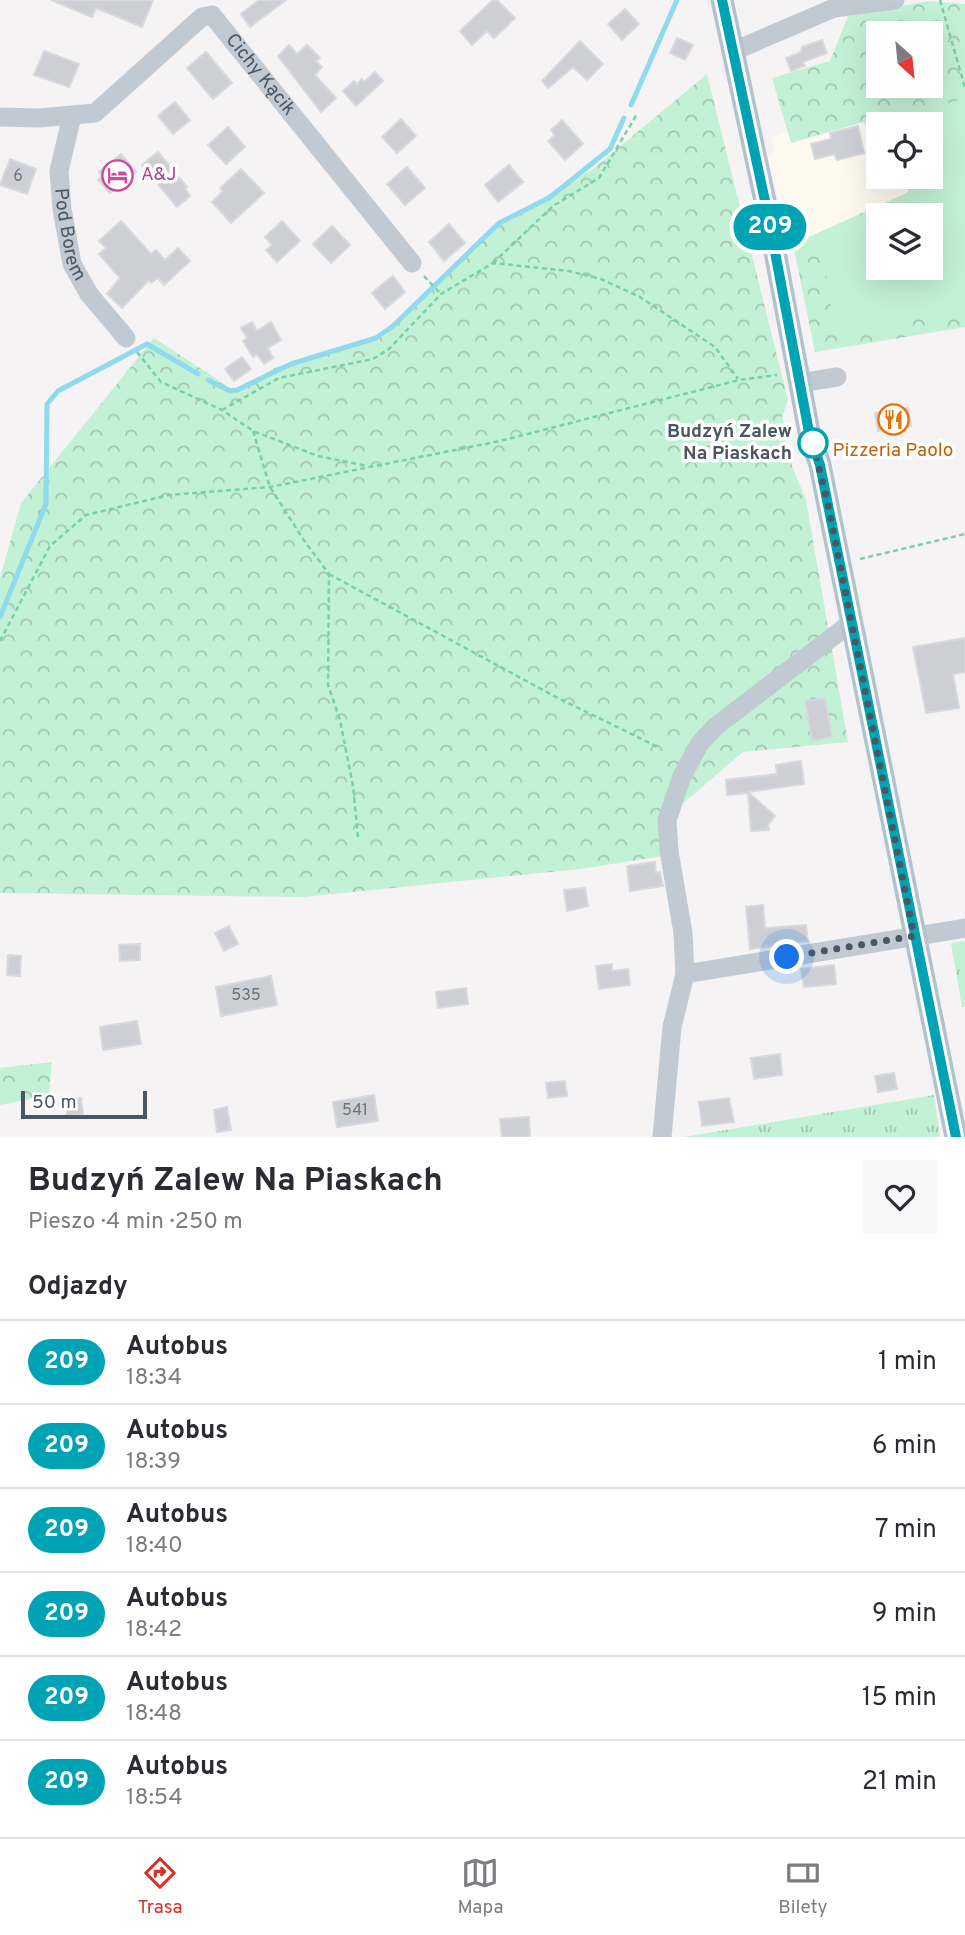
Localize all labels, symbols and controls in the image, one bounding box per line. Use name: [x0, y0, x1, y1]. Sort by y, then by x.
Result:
north arrow: [866, 21, 943, 98]
map controls: [866, 21, 943, 280]
street label: Cichy Kącik: [220, 29, 301, 121]
button: locate: [866, 112, 943, 189]
hotel icon: A&J: [101, 158, 135, 192]
place label: A&J: [141, 163, 177, 187]
house number: 6: [13, 167, 23, 187]
street label: Pod Borem: [48, 187, 91, 285]
button: layers: [866, 203, 943, 280]
line badge: 209: [730, 204, 810, 250]
text: 209: [747, 212, 793, 242]
restaurant icon: Pizzeria Paolo: [876, 403, 910, 437]
place label: Budzyń Zalew Na Piaskach: [667, 420, 792, 466]
marker: Budzyń Zalew Na Piaskach: [798, 428, 828, 458]
place label: Pizzeria Paolo: [833, 439, 953, 463]
your location: [769, 939, 804, 974]
house number: 535: [231, 986, 261, 1006]
scale bar: [21, 1088, 147, 1120]
text: 50 m: [32, 1091, 77, 1115]
house number: 541: [342, 1101, 368, 1121]
button: heart: [863, 1160, 937, 1234]
text: Budzyń Zalew Na Piaskach: [28, 1161, 443, 1203]
text: Pieszo · 4 min · 250 m: [28, 1208, 243, 1237]
text: Odjazdy: [28, 1271, 128, 1304]
text: Autobus: [126, 1331, 228, 1364]
text: 1 min: [878, 1346, 937, 1379]
text: 209: [44, 1347, 89, 1377]
text: 18:34: [126, 1364, 182, 1393]
text: Autobus: [126, 1415, 228, 1448]
text: 6 min: [872, 1430, 937, 1463]
text: 209: [44, 1431, 89, 1461]
text: 18:39: [126, 1448, 181, 1477]
text: Autobus: [126, 1499, 228, 1532]
text: 7 min: [875, 1514, 937, 1547]
text: 209: [44, 1515, 89, 1545]
text: 18:40: [126, 1532, 183, 1561]
text: Autobus: [126, 1583, 228, 1616]
text: 9 min: [872, 1598, 937, 1631]
text: 209: [44, 1599, 89, 1629]
text: 18:42: [126, 1616, 182, 1645]
text: Autobus: [126, 1667, 228, 1700]
text: 15 min: [862, 1682, 937, 1715]
text: 209: [44, 1683, 89, 1713]
text: 18:48: [126, 1700, 182, 1729]
text: Autobus: [126, 1751, 228, 1784]
text: 21 min: [862, 1766, 937, 1799]
text: 209: [44, 1767, 89, 1797]
text: 18:54: [126, 1784, 183, 1813]
tab: Trasa: [137, 1854, 183, 1920]
tab: Mapa: [457, 1854, 503, 1920]
tab: Bilety: [778, 1854, 828, 1920]

